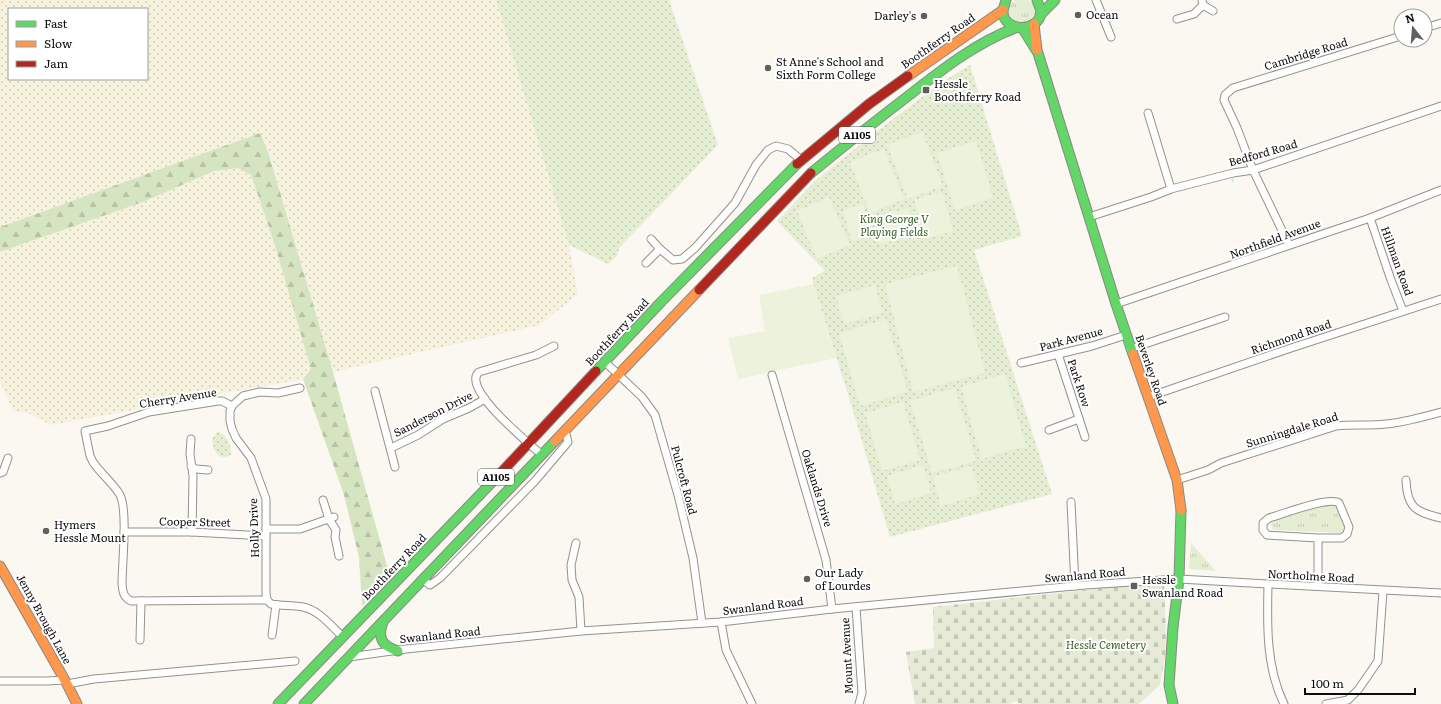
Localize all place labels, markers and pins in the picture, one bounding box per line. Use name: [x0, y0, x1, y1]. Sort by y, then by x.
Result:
place label: Ocean: [1086, 6, 1119, 22]
place label: Darley's: [874, 7, 916, 23]
marker: Ocean: [1073, 10, 1083, 20]
marker: Darley's: [919, 11, 929, 21]
place label: St Anne's School and Sixth Form College: [776, 53, 884, 82]
marker: St Anne's School and Sixth Form College: [763, 63, 773, 73]
place label: Hessle Boothferry Road: [934, 75, 1021, 104]
marker: Hessle Boothferry Road: [921, 85, 931, 95]
place label: Hymers Hessle Mount: [54, 516, 126, 545]
marker: Hymers Hessle Mount: [41, 526, 51, 536]
place label: Our Lady of Lourdes: [815, 564, 871, 593]
place label: Hessle Swanland Road: [1142, 571, 1224, 600]
marker: Our Lady of Lourdes: [802, 574, 812, 584]
marker: Hessle Swanland Road: [1129, 581, 1139, 591]

